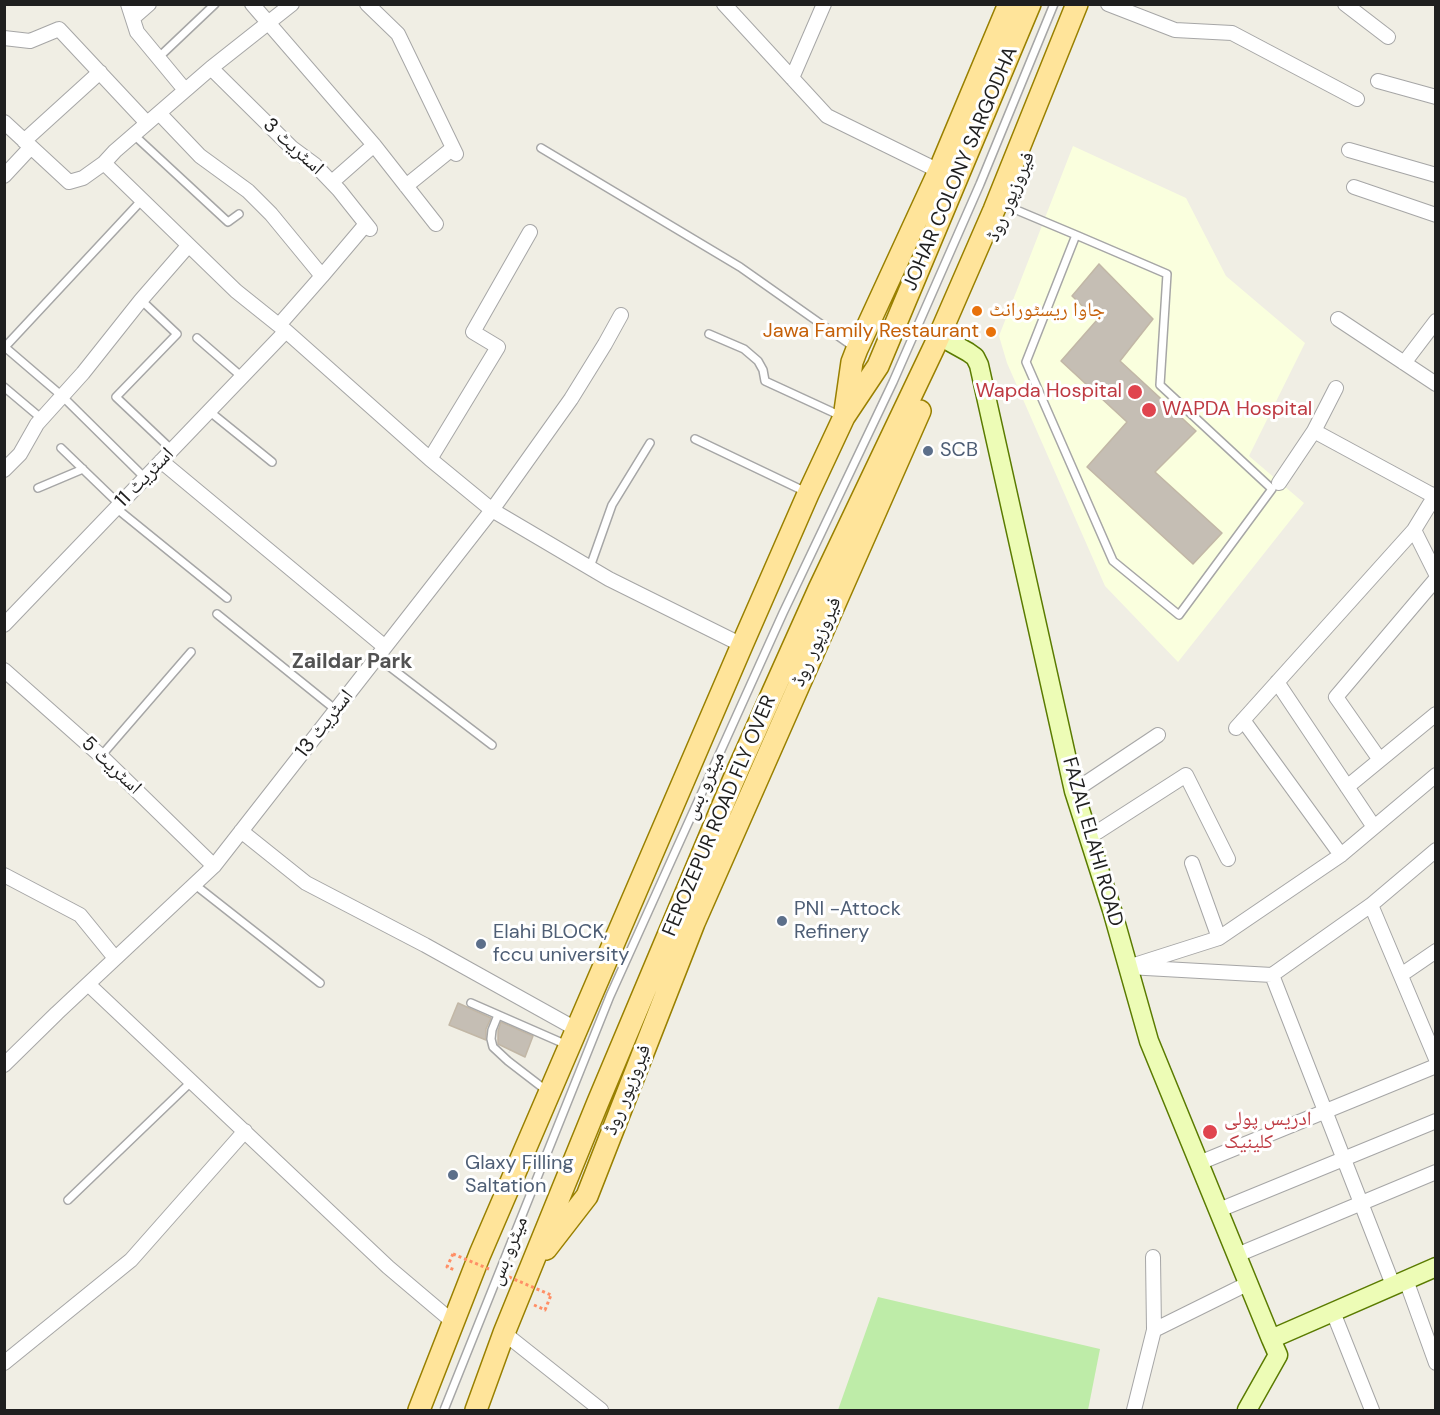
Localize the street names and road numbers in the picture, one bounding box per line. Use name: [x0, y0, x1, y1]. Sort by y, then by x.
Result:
street label: JOHAR COLONY SARGODHA: [899, 43, 1023, 295]
street label: اسٹریٹ 3: [258, 113, 328, 181]
street label: فیروزپور روڈ: [981, 148, 1041, 246]
street label: اسٹریٹ 11: [111, 443, 179, 513]
street label: فیروزپور روڈ: [787, 594, 847, 690]
street label: اسٹریٹ 13: [291, 685, 359, 763]
street label: FEROZEPUR ROAD FLY OVER: [658, 692, 782, 940]
street label: اسٹریٹ 5: [76, 732, 146, 800]
street label: میٹرو بس: [679, 748, 731, 824]
street label: FAZAL ELAHI ROAD: [1056, 755, 1128, 929]
street label: فیروزپور روڈ: [599, 1041, 657, 1139]
street label: میٹرو بس: [484, 1213, 534, 1289]

